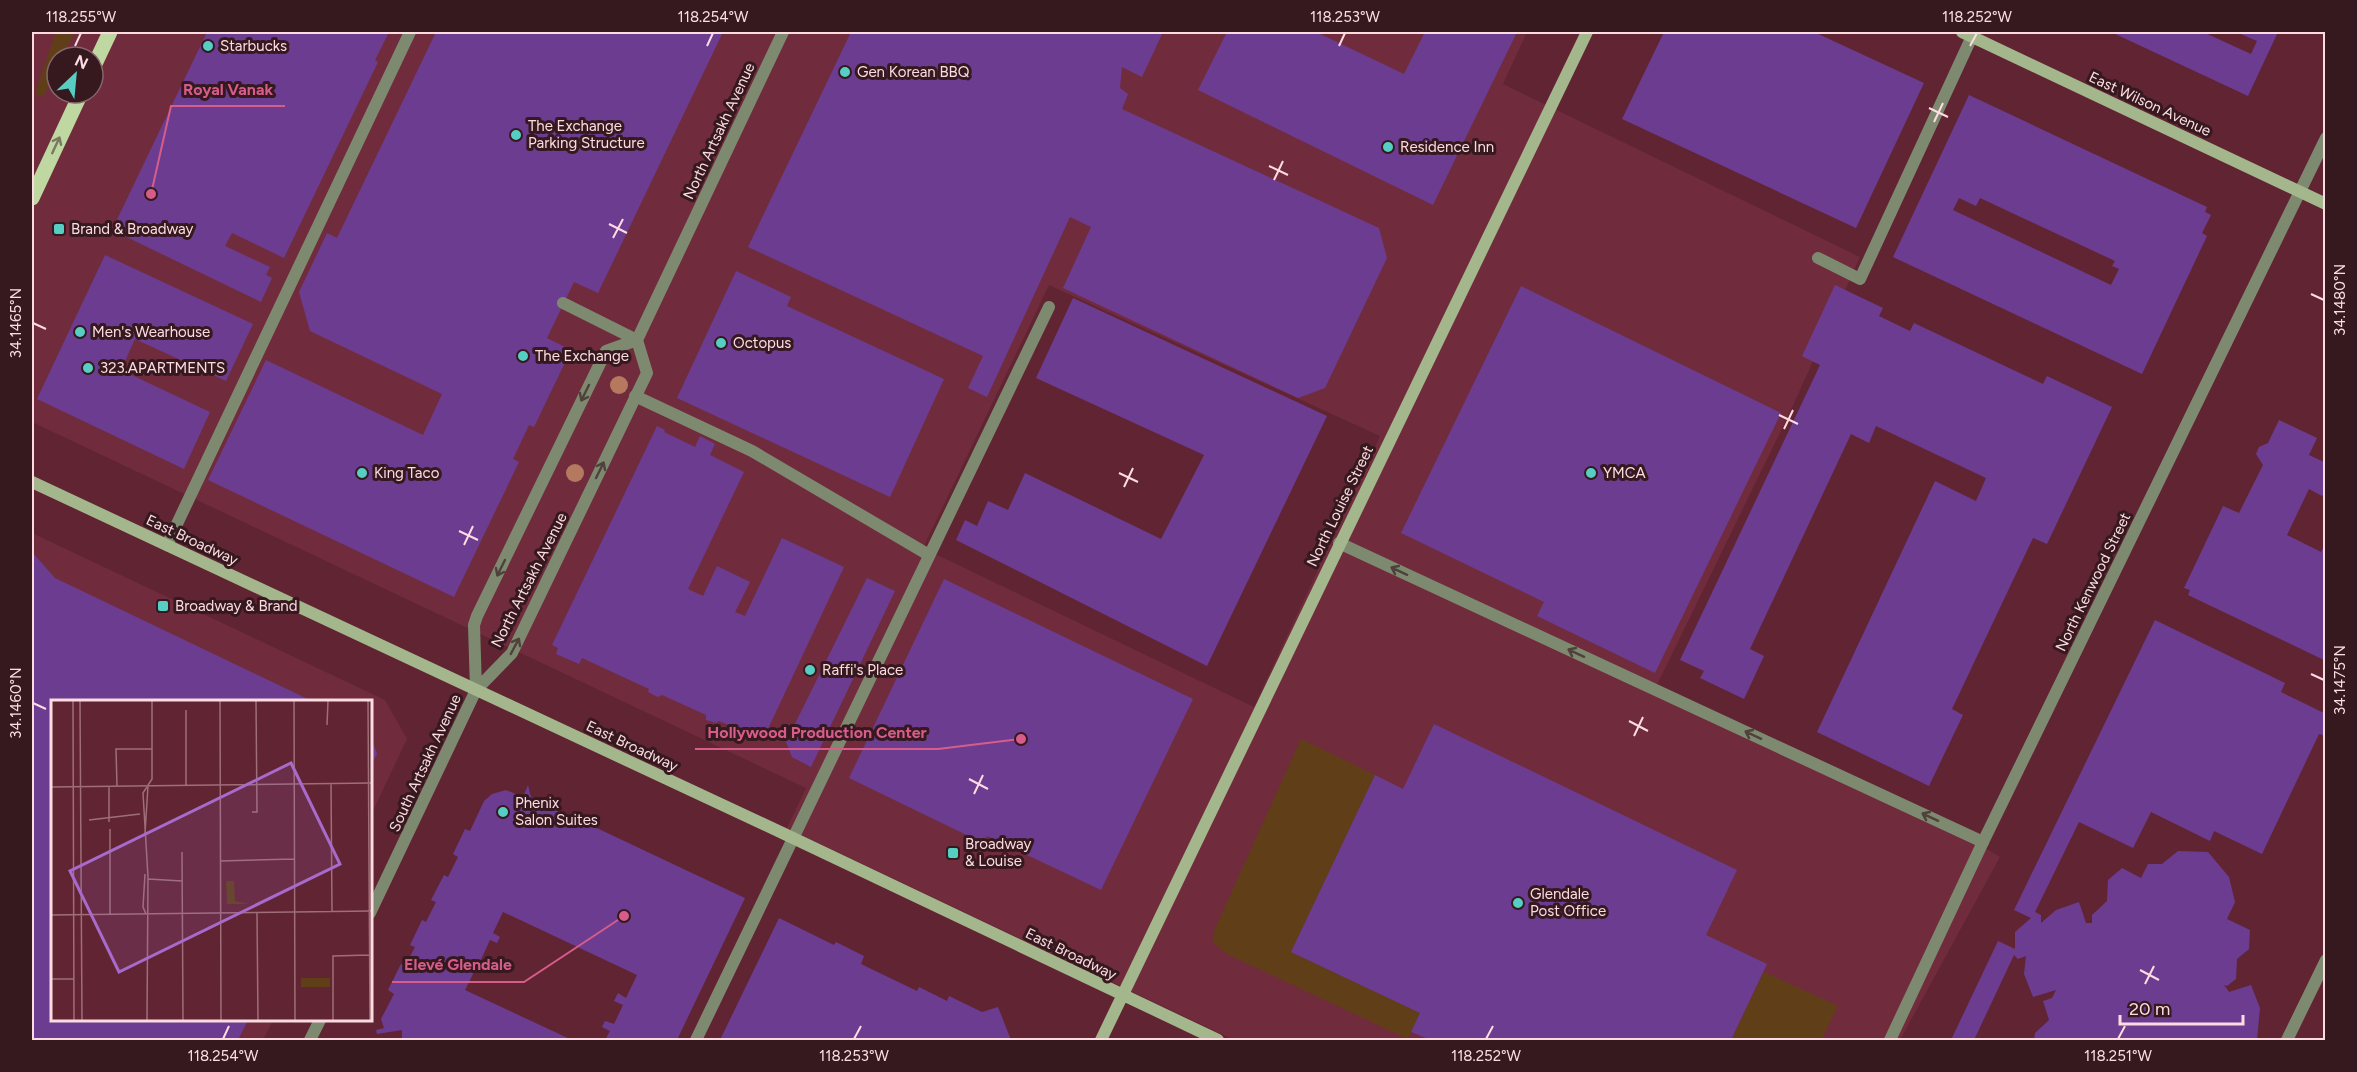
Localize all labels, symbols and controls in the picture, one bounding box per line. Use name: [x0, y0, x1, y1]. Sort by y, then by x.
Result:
text: 118.255°W: [46, 8, 117, 26]
text: 118.254°W: [678, 8, 749, 26]
text: 118.253°W: [1310, 8, 1381, 26]
text: 118.252°W: [1942, 8, 2013, 26]
place label: Starbucks: [220, 37, 287, 55]
marker: Starbucks: [201, 39, 215, 53]
north arrow: [45, 45, 105, 105]
text: N: [72, 51, 91, 73]
street label: North Artsakh Avenue: [679, 60, 759, 202]
place label: Gen Korean BBQ: [857, 63, 969, 81]
marker: Gen Korean BBQ: [838, 65, 852, 79]
street label: East Wilson Avenue: [2086, 68, 2214, 140]
callout: Royal Vanak: [171, 72, 285, 106]
text: Royal Vanak: [183, 80, 273, 99]
place label: The Exchange Parking Structure: [528, 117, 645, 152]
marker: The Exchange Parking Structure: [509, 128, 523, 142]
one-way arrow: [51, 137, 63, 155]
place label: Residence Inn: [1400, 138, 1494, 156]
marker: Residence Inn: [1381, 140, 1395, 154]
place label: Brand & Broadway: [71, 220, 194, 238]
marker: Brand & Broadway: [52, 222, 66, 236]
text: 34.1480°N: [2331, 264, 2349, 336]
text: 34.1465°N: [7, 288, 25, 358]
place label: Men's Wearhouse: [92, 323, 210, 341]
marker: Men's Wearhouse: [73, 325, 87, 339]
place label: Octopus: [733, 334, 791, 352]
marker: Octopus: [714, 336, 728, 350]
place label: The Exchange: [535, 347, 629, 365]
marker: The Exchange: [516, 349, 530, 363]
place label: 323.APARTMENTS: [100, 359, 225, 377]
marker: 323.APARTMENTS: [81, 361, 95, 375]
one-way arrow: [579, 383, 591, 401]
street label: North Louise Street: [1303, 442, 1377, 569]
one-way arrow: [594, 462, 606, 480]
place label: King Taco: [374, 464, 440, 482]
place label: YMCA: [1603, 464, 1646, 482]
marker: King Taco: [355, 466, 369, 480]
marker: YMCA: [1584, 466, 1598, 480]
street label: North Kenwood Street: [2052, 509, 2135, 654]
street label: North Artsakh Avenue: [487, 510, 571, 650]
street label: East Broadway: [143, 511, 241, 569]
one-way arrow: [494, 559, 506, 577]
one-way arrow: [1391, 564, 1409, 576]
place label: Broadway & Brand: [175, 597, 298, 615]
marker: Broadway & Brand: [156, 599, 170, 613]
one-way arrow: [509, 638, 521, 655]
text: 34.1475°N: [2331, 645, 2349, 715]
one-way arrow: [1568, 646, 1586, 658]
place label: Raffi's Place: [822, 661, 903, 679]
marker: Raffi's Place: [803, 663, 817, 677]
text: 34.1460°N: [7, 667, 25, 739]
street label: South Artsakh Avenue: [385, 691, 465, 835]
inset map: [51, 700, 372, 1021]
callout: Hollywood Production Center: [695, 715, 938, 749]
street label: East Broadway: [583, 717, 681, 775]
text: Hollywood Production Center: [707, 723, 927, 742]
one-way arrow: [1745, 729, 1763, 740]
place label: Phenix Salon Suites: [515, 794, 598, 829]
marker: Phenix Salon Suites: [496, 805, 510, 819]
one-way arrow: [1921, 811, 1939, 823]
place label: Broadway & Louise: [965, 835, 1031, 870]
marker: Broadway & Louise: [946, 846, 960, 860]
place label: Glendale Post Office: [1530, 885, 1606, 920]
marker: Glendale Post Office: [1511, 896, 1525, 910]
street label: East Broadway: [1022, 924, 1120, 984]
callout: Elevé Glendale: [392, 948, 524, 982]
text: Elevé Glendale: [404, 955, 512, 974]
scale bar: [2120, 988, 2243, 1026]
text: 20 m: [2129, 998, 2170, 1020]
text: 118.254°W: [188, 1047, 259, 1065]
text: 118.253°W: [819, 1047, 890, 1065]
text: 118.252°W: [1451, 1047, 1522, 1065]
text: 118.251°W: [2084, 1047, 2153, 1065]

